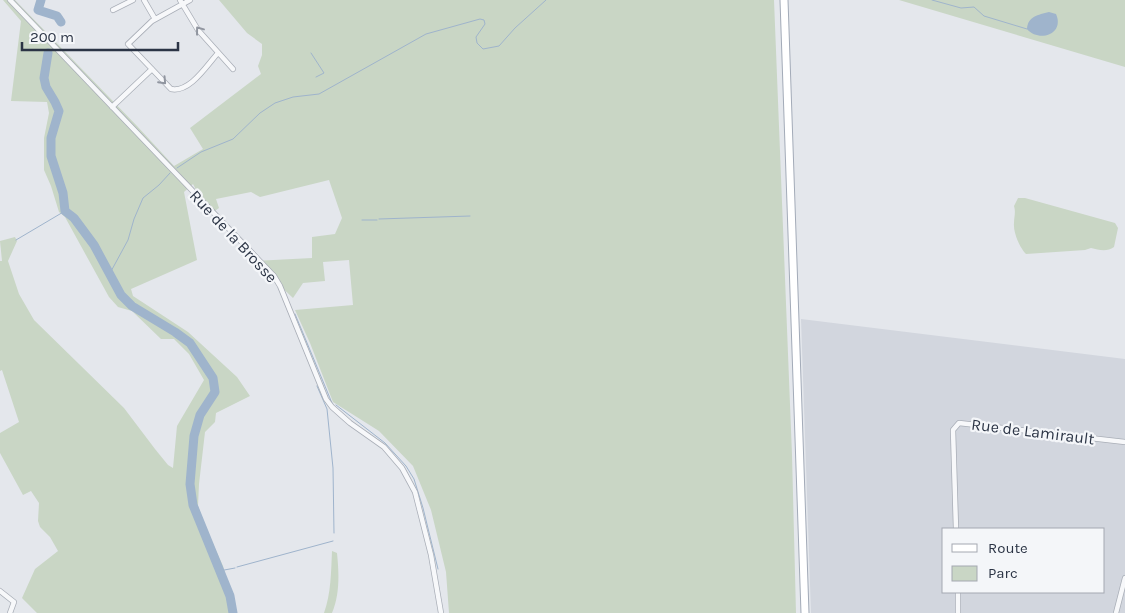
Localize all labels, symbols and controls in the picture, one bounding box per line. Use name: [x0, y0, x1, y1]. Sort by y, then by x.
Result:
scale bar: [22, 20, 179, 52]
one-way arrow: [196, 27, 204, 36]
text: 200 m: [30, 28, 74, 46]
one-way arrow: [157, 75, 166, 84]
street label: Rue de la Brosse: [186, 186, 281, 287]
street label: Rue de Lamirault: [970, 415, 1096, 448]
legend: [942, 528, 1105, 593]
text: Route: [988, 539, 1028, 557]
text: Parc: [988, 564, 1018, 582]

